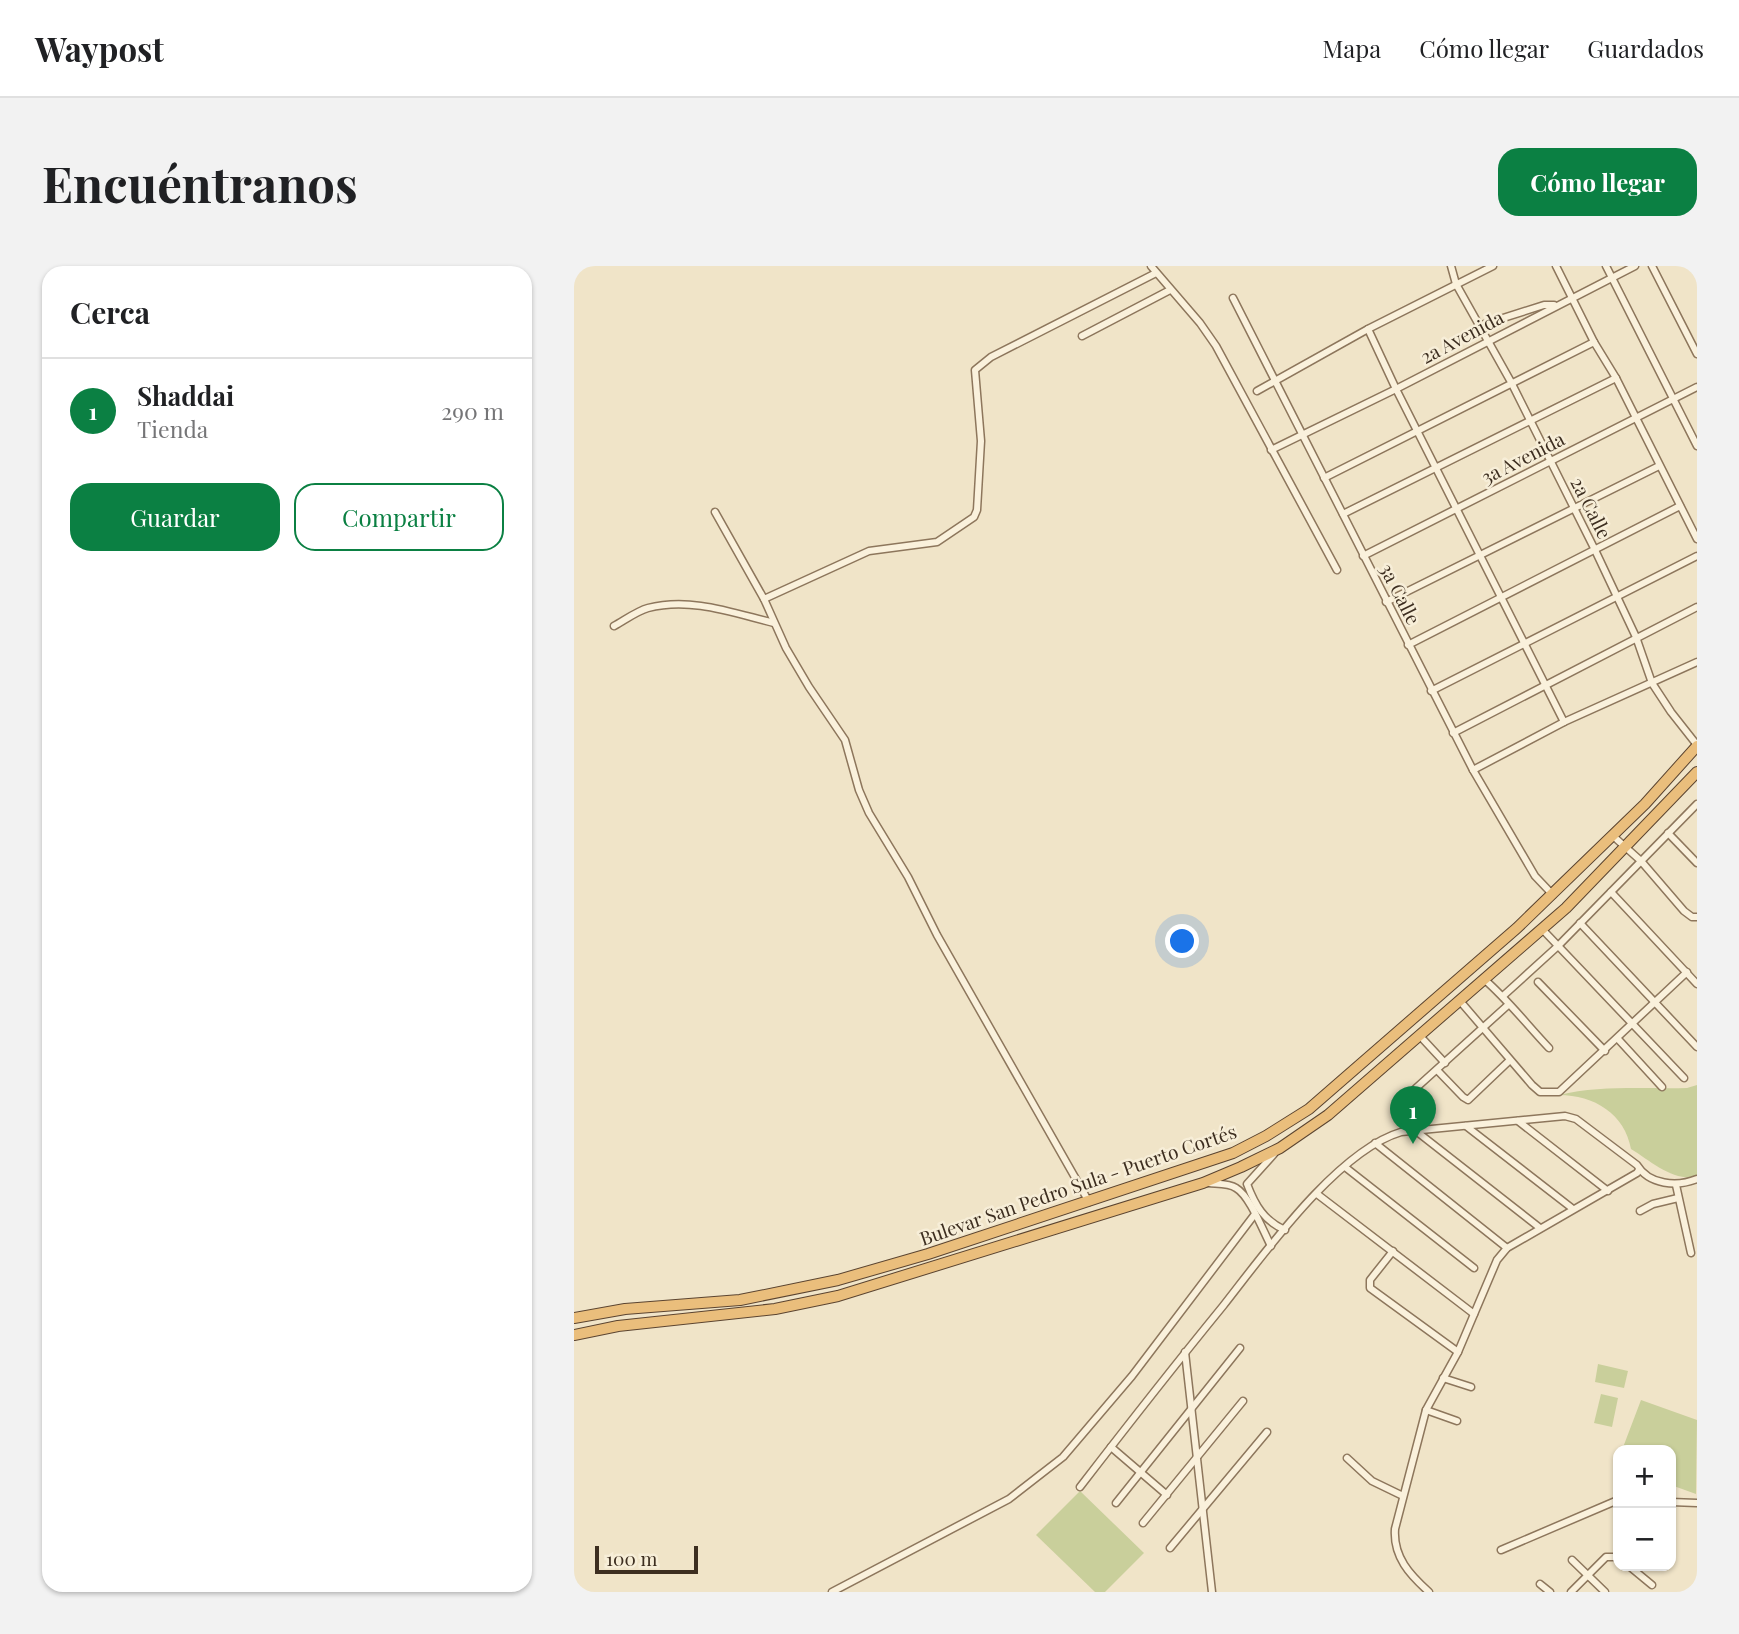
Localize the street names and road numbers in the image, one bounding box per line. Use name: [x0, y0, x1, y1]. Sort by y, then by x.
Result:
street label: 2a Avenida: [1415, 303, 1508, 369]
street label: 3a Avenida: [1477, 425, 1569, 489]
street label: 2a Calle: [1565, 472, 1618, 543]
street label: 3a Calle: [1374, 559, 1427, 629]
street label: Bulevar San Pedro Sula - Puerto Cortés: [916, 1117, 1240, 1251]

